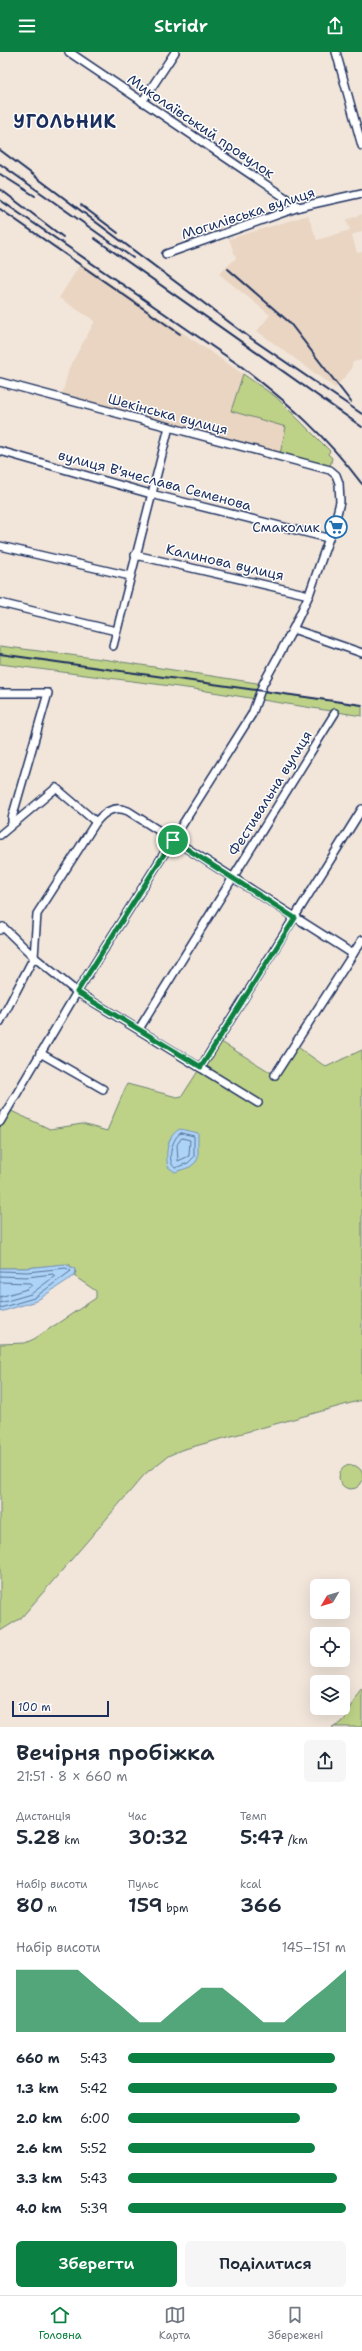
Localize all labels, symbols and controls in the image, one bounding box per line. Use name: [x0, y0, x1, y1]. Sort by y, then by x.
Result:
text: Stridr: [154, 14, 208, 38]
icon: menu: [16, 15, 38, 37]
icon: share: [324, 15, 346, 37]
street label: Миколаївський провулок: [124, 70, 279, 182]
district label: УГОЛЬНИК: [13, 110, 117, 134]
street label: Могилівська вулиця: [179, 183, 317, 243]
street label: Шекінська вулиця: [106, 389, 230, 439]
street label: вулиця В'ячеслава Семенова: [56, 445, 254, 515]
supermarket icon: Смаколик: [323, 514, 349, 540]
place label: Смаколик: [252, 518, 321, 536]
street label: Калинова вулиця: [164, 540, 286, 584]
street label: Фестивальна вулиця: [224, 727, 316, 859]
pin: [156, 823, 190, 857]
icon: arrive: [162, 829, 184, 851]
north arrow: [310, 1579, 350, 1619]
map controls: [310, 1579, 350, 1715]
button: locate: [310, 1627, 350, 1667]
button: layers: [310, 1675, 350, 1715]
scale bar: [12, 1699, 109, 1718]
text: 100 m: [18, 1700, 51, 1715]
text: Вечірня пробіжка: [16, 1738, 215, 1767]
button: share: [304, 1740, 346, 1782]
text: 21:51 · 8 × 660 m: [16, 1768, 127, 1785]
text: Дистанція: [16, 1809, 71, 1824]
text: Час: [128, 1809, 147, 1824]
text: Темп: [240, 1809, 267, 1824]
text: 5.28: [16, 1824, 60, 1850]
text: 30:32: [128, 1824, 188, 1850]
text: 5:47: [240, 1824, 284, 1850]
text: km: [60, 1833, 80, 1848]
text: /km: [284, 1833, 308, 1848]
text: Набір висоти: [16, 1877, 88, 1892]
text: Пульс: [128, 1877, 159, 1892]
text: kcal: [240, 1877, 261, 1892]
text: 80: [16, 1892, 44, 1918]
text: 159: [128, 1892, 162, 1918]
text: 366: [240, 1892, 282, 1918]
text: m: [44, 1901, 57, 1916]
text: bpm: [162, 1901, 188, 1916]
text: Набір висоти: [16, 1939, 101, 1956]
text: 145–151 m: [282, 1939, 346, 1956]
text: 660 m: [16, 2050, 60, 2067]
text: 5:43: [80, 2050, 108, 2067]
text: 1.3 km: [16, 2080, 59, 2097]
text: 5:42: [80, 2080, 108, 2097]
text: 2.0 km: [16, 2110, 62, 2127]
text: 6:00: [80, 2110, 110, 2127]
text: 2.6 km: [16, 2140, 62, 2157]
text: 5:52: [80, 2140, 107, 2157]
text: 3.3 km: [16, 2170, 62, 2187]
text: 5:43: [80, 2170, 108, 2187]
text: 4.0 km: [16, 2200, 62, 2217]
text: 5:39: [80, 2200, 108, 2217]
button: Зберегти: [16, 2241, 177, 2287]
button: Поділитися: [185, 2241, 346, 2287]
tab: Головна: [39, 2304, 82, 2343]
tab: Карта: [159, 2304, 190, 2343]
tab: Збережені: [268, 2304, 323, 2343]

